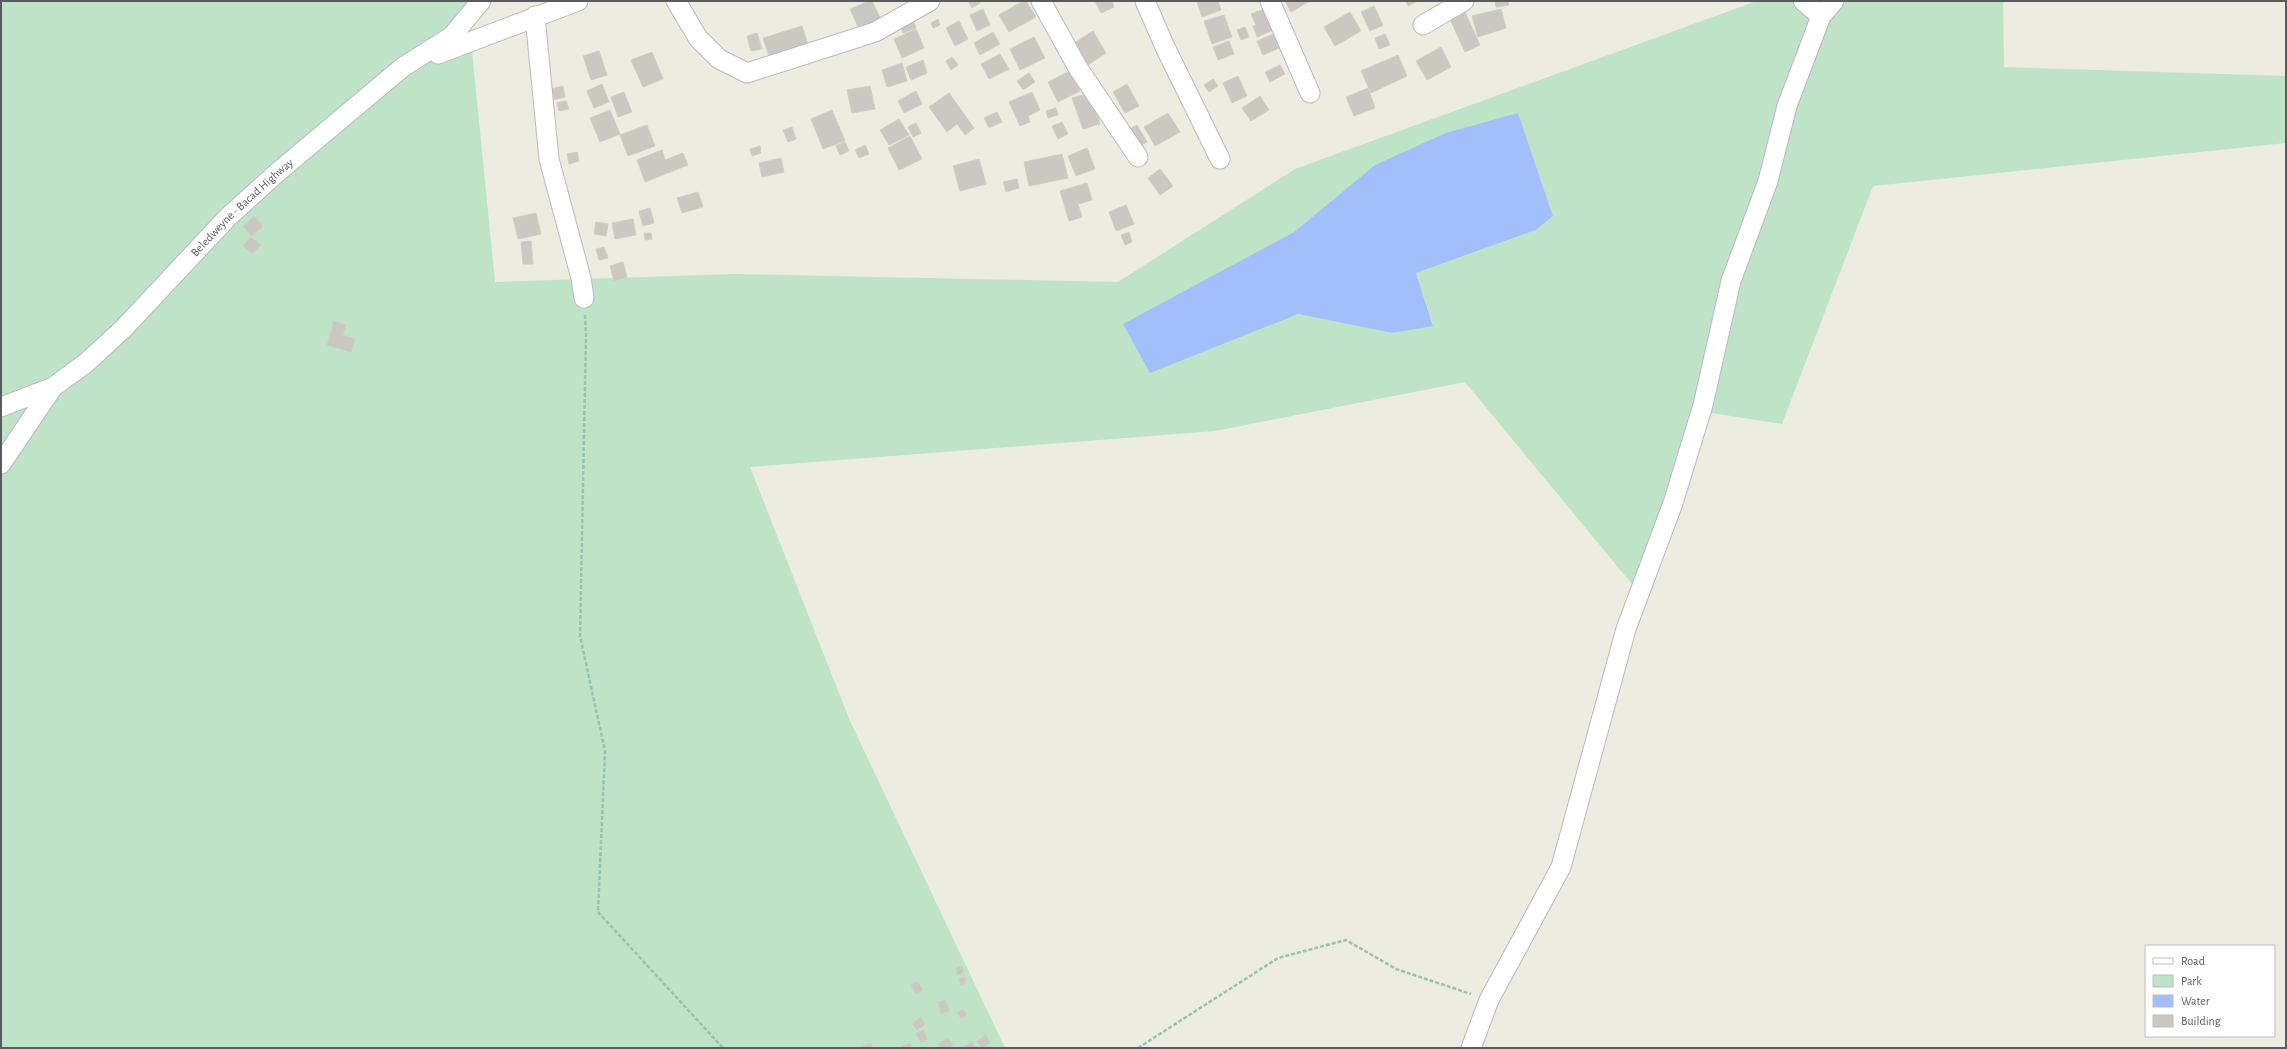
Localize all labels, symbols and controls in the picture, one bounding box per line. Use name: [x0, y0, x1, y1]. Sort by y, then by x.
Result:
street label: Beledweyne - Bacad Highway: [188, 156, 296, 259]
legend: [2145, 945, 2275, 1037]
text: Road: [2181, 955, 2205, 967]
text: Park: [2181, 975, 2202, 987]
text: Water: [2181, 995, 2210, 1007]
text: Building: [2181, 1015, 2221, 1027]

